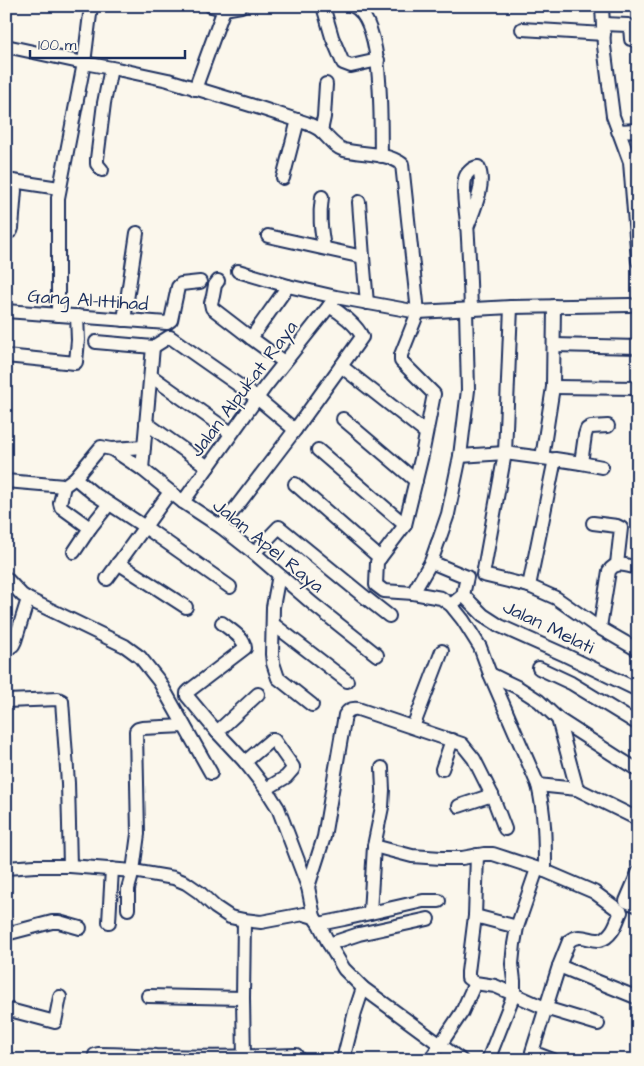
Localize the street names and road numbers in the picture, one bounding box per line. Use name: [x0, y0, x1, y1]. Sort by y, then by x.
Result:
street label: Gang Al-Ittihad: [27, 283, 149, 319]
street label: Jalan Alpukat Raya: [184, 315, 306, 463]
street label: Jalan Apel Raya: [206, 493, 330, 601]
street label: Jalan Melati: [498, 594, 599, 661]

